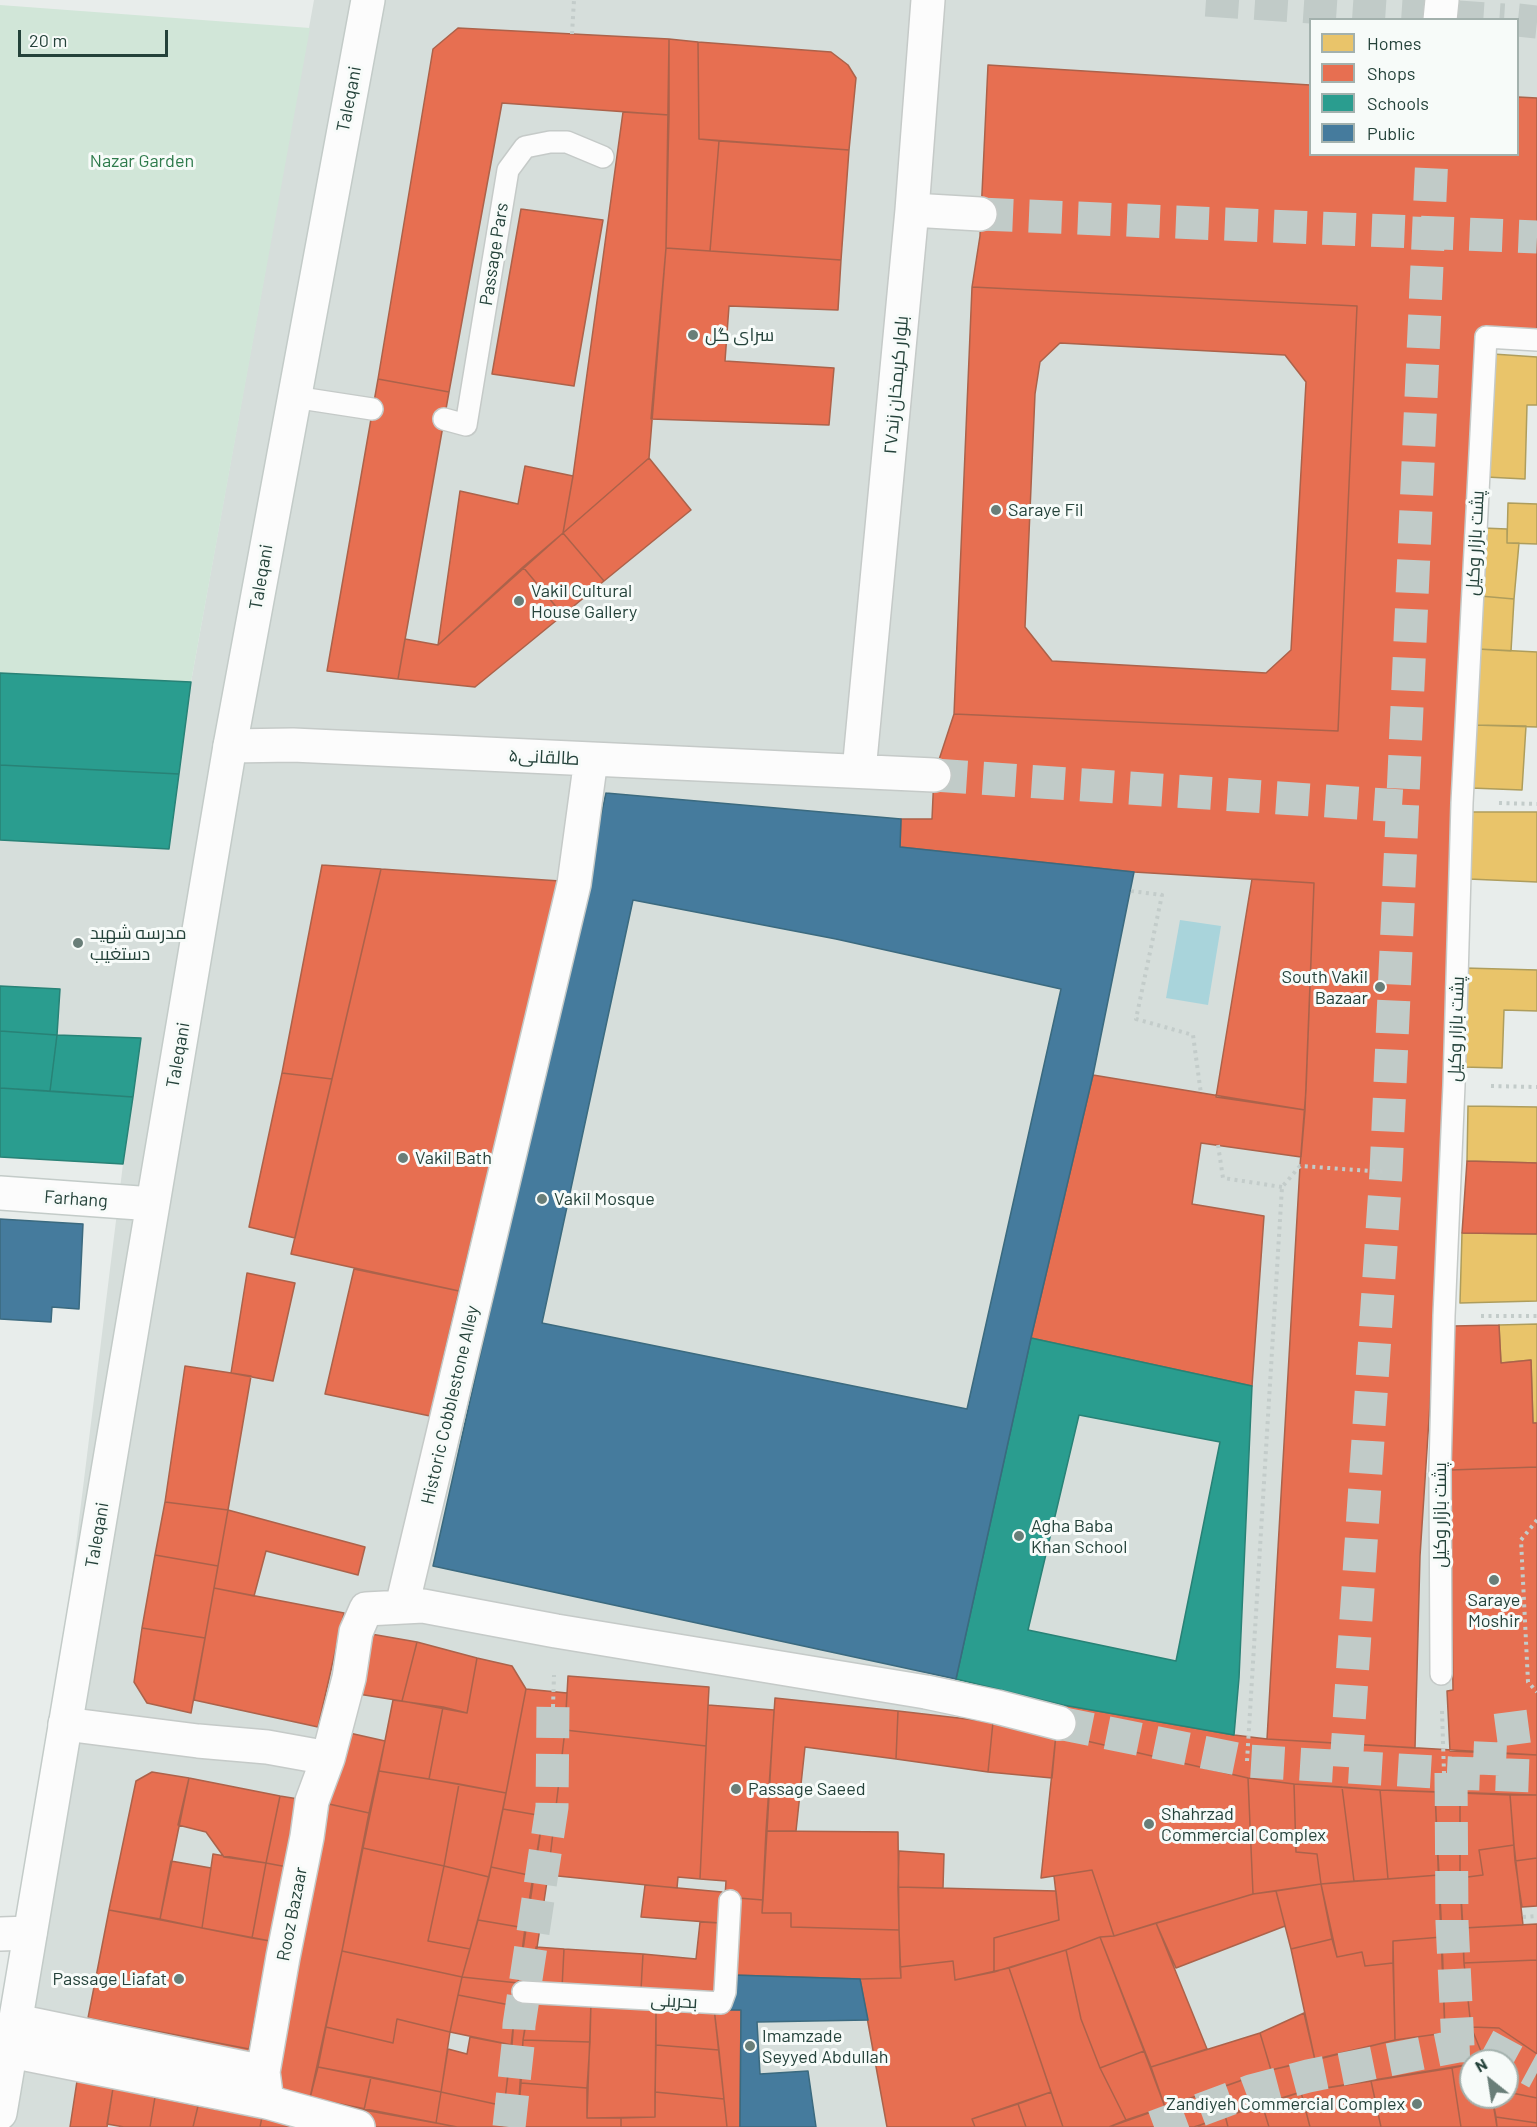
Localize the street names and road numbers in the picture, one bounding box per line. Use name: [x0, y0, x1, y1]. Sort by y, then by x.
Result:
street label: Taleqani: [332, 64, 366, 134]
street label: Passage Pars: [475, 201, 513, 307]
street label: بلوار کریمخان زند۲۷: [879, 315, 913, 455]
street label: پشت بازار وکیل: [1461, 490, 1489, 596]
street label: Taleqani: [245, 542, 277, 612]
street label: طالقانی۵: [508, 744, 580, 770]
street label: پشت بازار وکیل: [1443, 976, 1469, 1082]
street label: Taleqani: [162, 1020, 194, 1090]
street label: Farhang: [44, 1186, 108, 1212]
street label: Historic Cobblestone Alley: [417, 1303, 483, 1507]
street label: پشت بازار وکیل: [1429, 1462, 1451, 1568]
street label: Taleqani: [81, 1500, 113, 1570]
street label: Rooz Bazaar: [272, 1865, 312, 1963]
street label: بحرینی: [650, 1989, 698, 2013]

